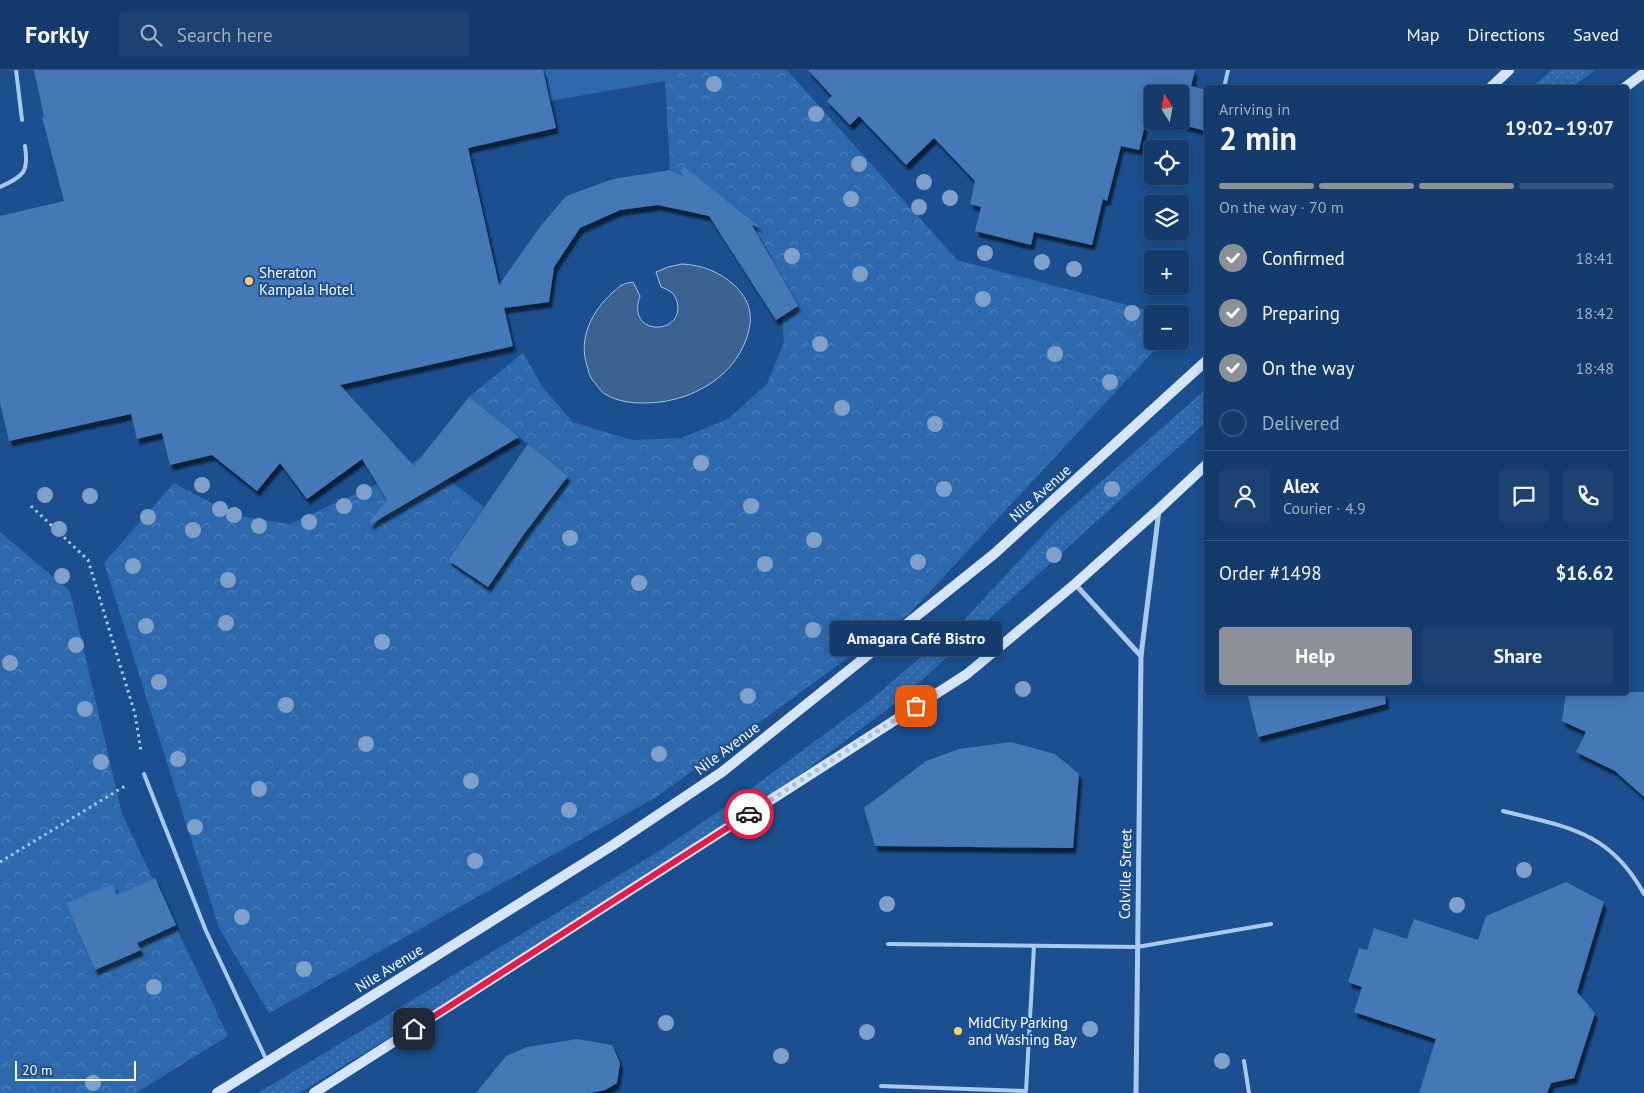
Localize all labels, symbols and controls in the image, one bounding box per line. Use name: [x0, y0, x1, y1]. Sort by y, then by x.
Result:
search box: [119, 12, 469, 57]
text: Forkly: [25, 19, 89, 50]
icon: search: [137, 21, 165, 49]
text: Search here: [177, 23, 273, 47]
text: Map: [1407, 23, 1439, 46]
text: Directions: [1467, 23, 1545, 46]
text: Saved: [1573, 23, 1619, 46]
north arrow: [1144, 85, 1189, 130]
map controls: [1144, 85, 1189, 350]
text: Arriving in: [1219, 99, 1290, 119]
text: 19:02–19:07: [1505, 116, 1614, 140]
text: 2 min: [1219, 117, 1297, 159]
button: locate: [1144, 140, 1189, 185]
button: layers: [1144, 195, 1189, 240]
text: On the way · 70 m: [1219, 197, 1344, 217]
icon: check: [1219, 244, 1247, 272]
text: Confirmed: [1262, 246, 1345, 270]
text: 18:41: [1576, 248, 1614, 268]
button: +: [1144, 250, 1189, 295]
place label: Sheraton Kampala Hotel: [259, 263, 354, 299]
marker: Sheraton Kampala Hotel: [243, 275, 255, 287]
icon: check: [1219, 299, 1247, 327]
text: Preparing: [1262, 301, 1340, 325]
text: 18:42: [1576, 303, 1614, 323]
button: −: [1144, 305, 1189, 350]
icon: check: [1219, 354, 1247, 382]
text: On the way: [1262, 356, 1354, 380]
text: 18:48: [1576, 358, 1614, 378]
text: Delivered: [1262, 411, 1340, 435]
street label: Nile Avenue: [1005, 460, 1075, 526]
button: person: [1219, 470, 1271, 522]
button: chat: [1498, 470, 1550, 522]
button: phone: [1562, 470, 1614, 522]
text: Alex: [1283, 474, 1319, 498]
text: Courier · 4.9: [1283, 498, 1366, 518]
text: Order #1498: [1219, 561, 1322, 585]
text: $16.62: [1555, 561, 1614, 585]
callout: Amagara Café Bistro: [830, 621, 1002, 656]
button: Help: [1219, 627, 1412, 685]
button: Share: [1422, 627, 1614, 685]
text: Amagara Café Bistro: [847, 628, 985, 648]
pin: [895, 685, 937, 727]
icon: bag: [902, 692, 930, 720]
street label: Nile Avenue: [691, 717, 763, 779]
courier: [724, 789, 774, 839]
icon: car: [735, 800, 763, 828]
street label: Colville Street: [1115, 829, 1135, 919]
street label: Nile Avenue: [352, 940, 426, 996]
pin: [393, 1008, 435, 1050]
place label: MidCity Parking and Washing Bay: [968, 1013, 1077, 1049]
icon: home: [400, 1015, 428, 1043]
marker: MidCity Parking and Washing Bay: [952, 1025, 964, 1037]
scale bar: [15, 1058, 136, 1081]
text: 20 m: [22, 1061, 52, 1079]

